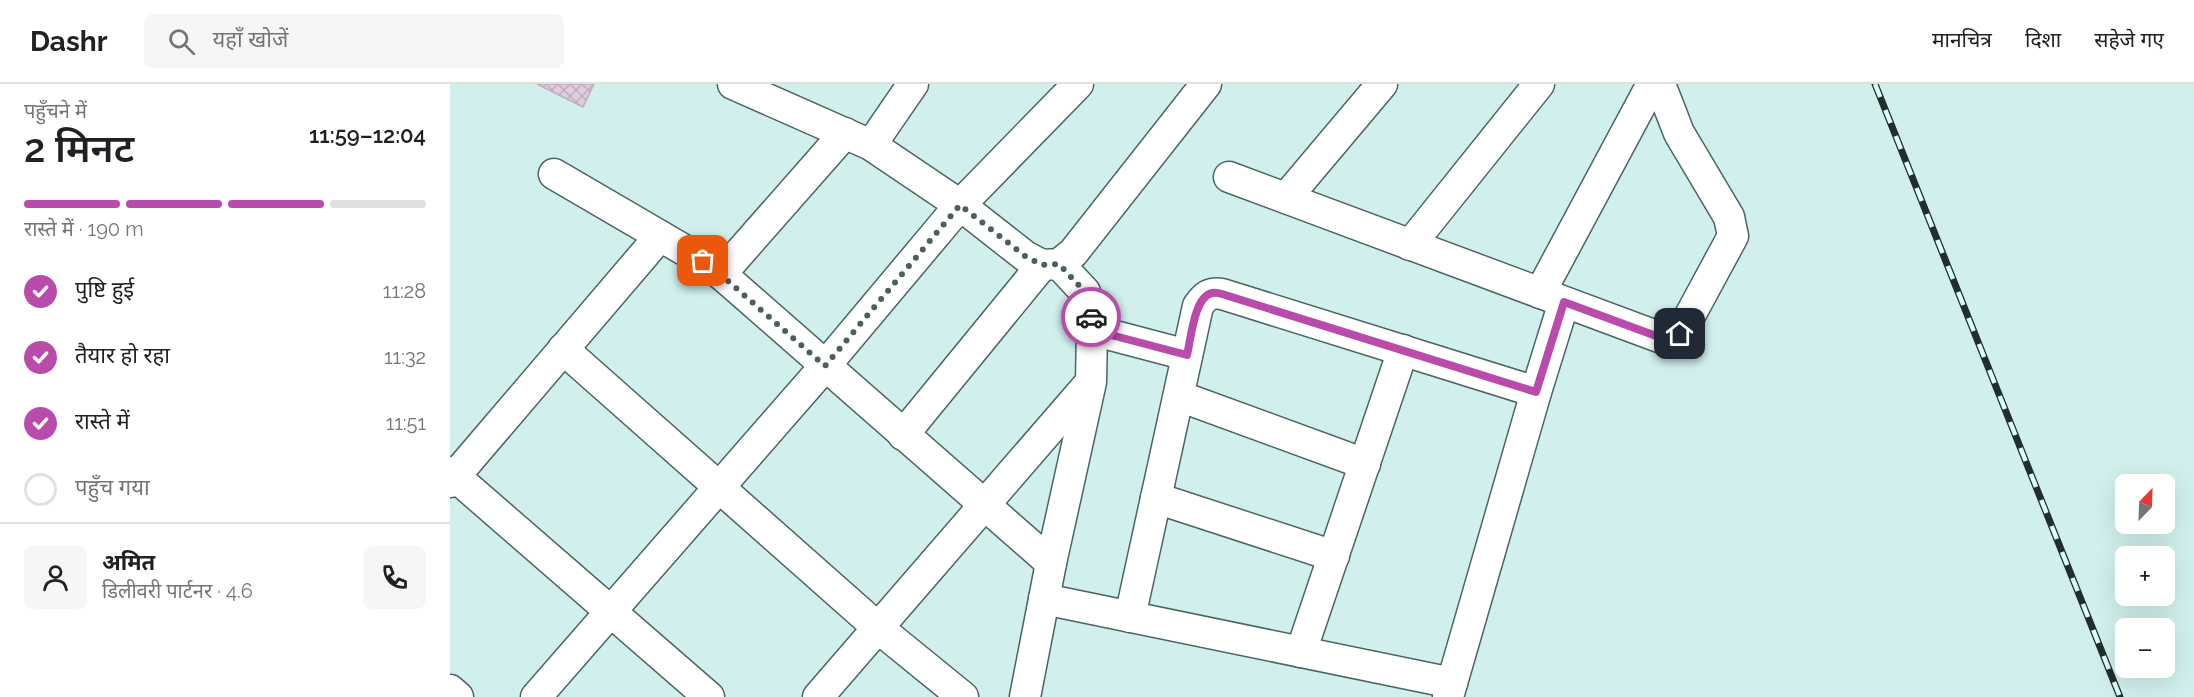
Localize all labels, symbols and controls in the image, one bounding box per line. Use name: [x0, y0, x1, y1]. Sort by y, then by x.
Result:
search box: [144, 14, 564, 68]
text: Dashr: [30, 25, 108, 58]
icon: search: [165, 25, 198, 58]
text: यहाँ खोजें: [213, 26, 288, 52]
text: मानचित्र: [1932, 27, 1992, 52]
text: दिशा: [2025, 27, 2061, 52]
text: सहेजे गए: [2094, 27, 2164, 52]
text: पहुँचने में: [24, 99, 87, 123]
text: 11:59–12:04: [309, 122, 426, 148]
text: 2 मिनट: [24, 125, 134, 171]
text: रास्ते में · 190 m: [24, 217, 144, 241]
pin: [677, 235, 728, 286]
icon: bag: [686, 244, 719, 277]
icon: check: [24, 275, 57, 308]
text: पुष्टि हुई: [75, 276, 134, 302]
text: 11:28: [383, 279, 426, 303]
courier: [1061, 287, 1121, 347]
icon: car: [1075, 301, 1108, 334]
pin: [1654, 308, 1705, 359]
icon: home: [1663, 317, 1696, 350]
icon: check: [24, 341, 57, 374]
text: तैयार हो रहा: [75, 342, 170, 368]
text: 11:32: [384, 345, 426, 369]
icon: check: [24, 407, 57, 440]
text: रास्ते में: [75, 408, 130, 434]
text: 11:51: [386, 411, 426, 435]
text: पहुँच गया: [75, 474, 150, 500]
north arrow: [2115, 474, 2175, 534]
map controls: [2115, 474, 2175, 678]
button: person: [24, 546, 87, 609]
button: phone: [363, 546, 426, 609]
button: +: [2115, 546, 2175, 606]
text: अमित: [102, 549, 155, 575]
text: डिलीवरी पार्टनर · 4.6: [102, 579, 253, 603]
button: −: [2115, 618, 2175, 678]

